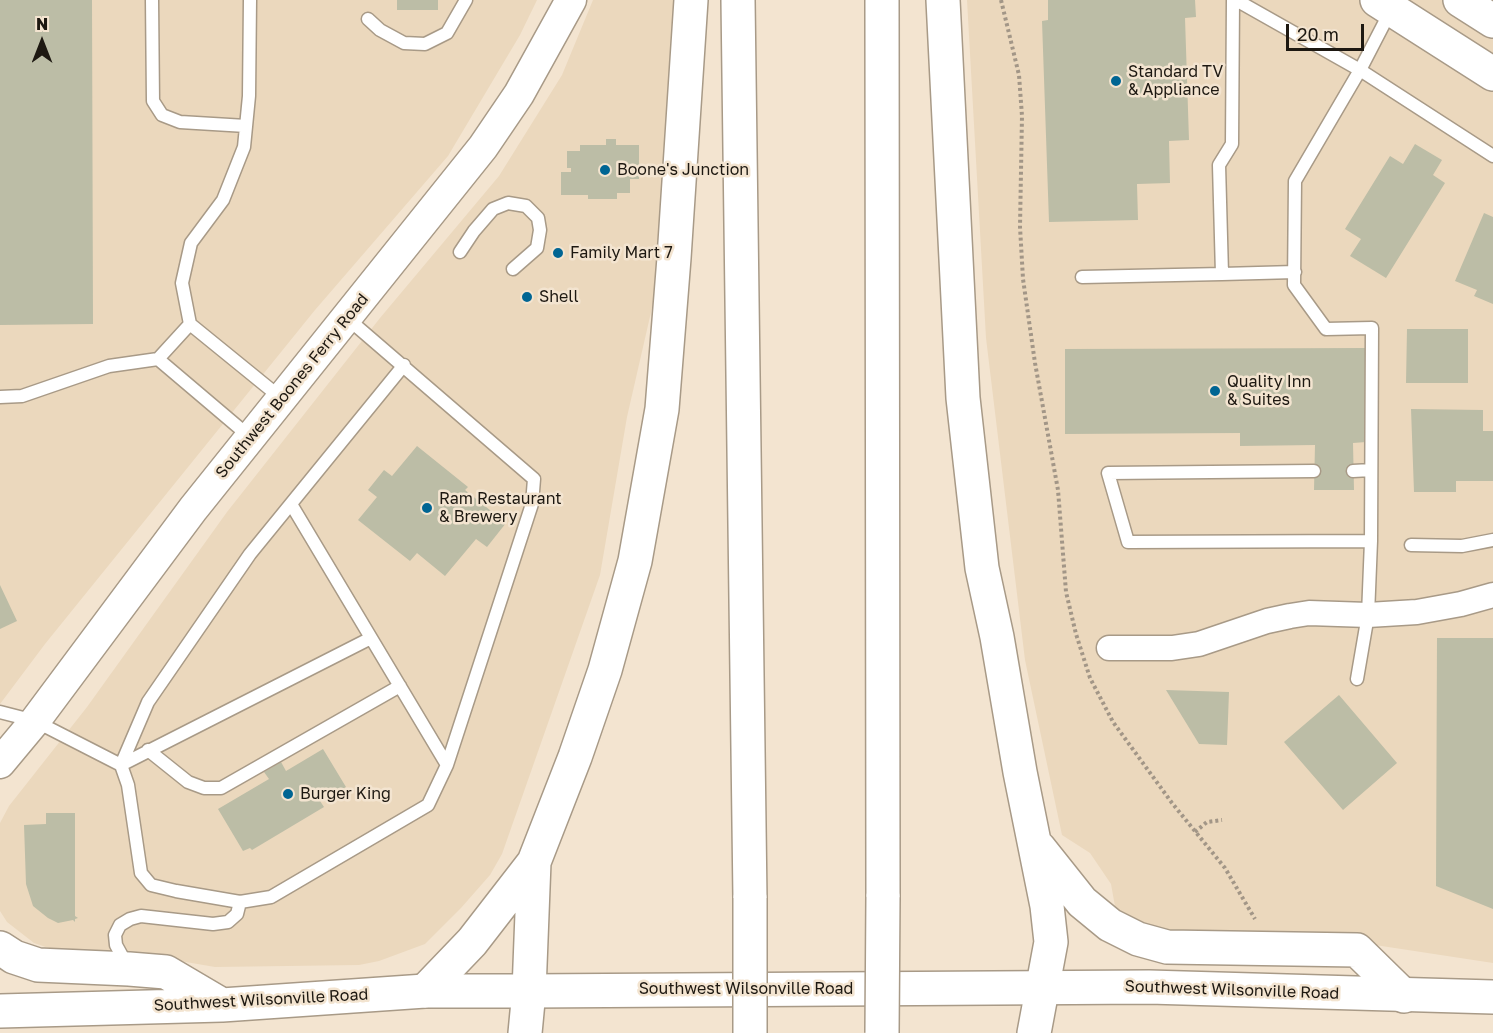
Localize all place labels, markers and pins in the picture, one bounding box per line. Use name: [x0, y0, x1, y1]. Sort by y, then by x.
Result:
place label: Standard TV & Appliance: [1128, 62, 1223, 100]
marker: Standard TV & Appliance: [1109, 74, 1123, 88]
place label: Boone's Junction: [617, 160, 749, 180]
marker: Boone's Junction: [598, 163, 612, 177]
place label: Family Mart 7: [570, 243, 673, 263]
marker: Family Mart 7: [551, 246, 565, 260]
place label: Shell: [539, 287, 579, 307]
marker: Shell: [520, 290, 534, 304]
place label: Quality Inn & Suites: [1227, 372, 1311, 410]
marker: Quality Inn & Suites: [1208, 384, 1222, 398]
place label: Ram Restaurant & Brewery: [439, 489, 562, 527]
marker: Ram Restaurant & Brewery: [420, 501, 434, 515]
place label: Burger King: [300, 784, 391, 804]
marker: Burger King: [281, 787, 295, 801]

